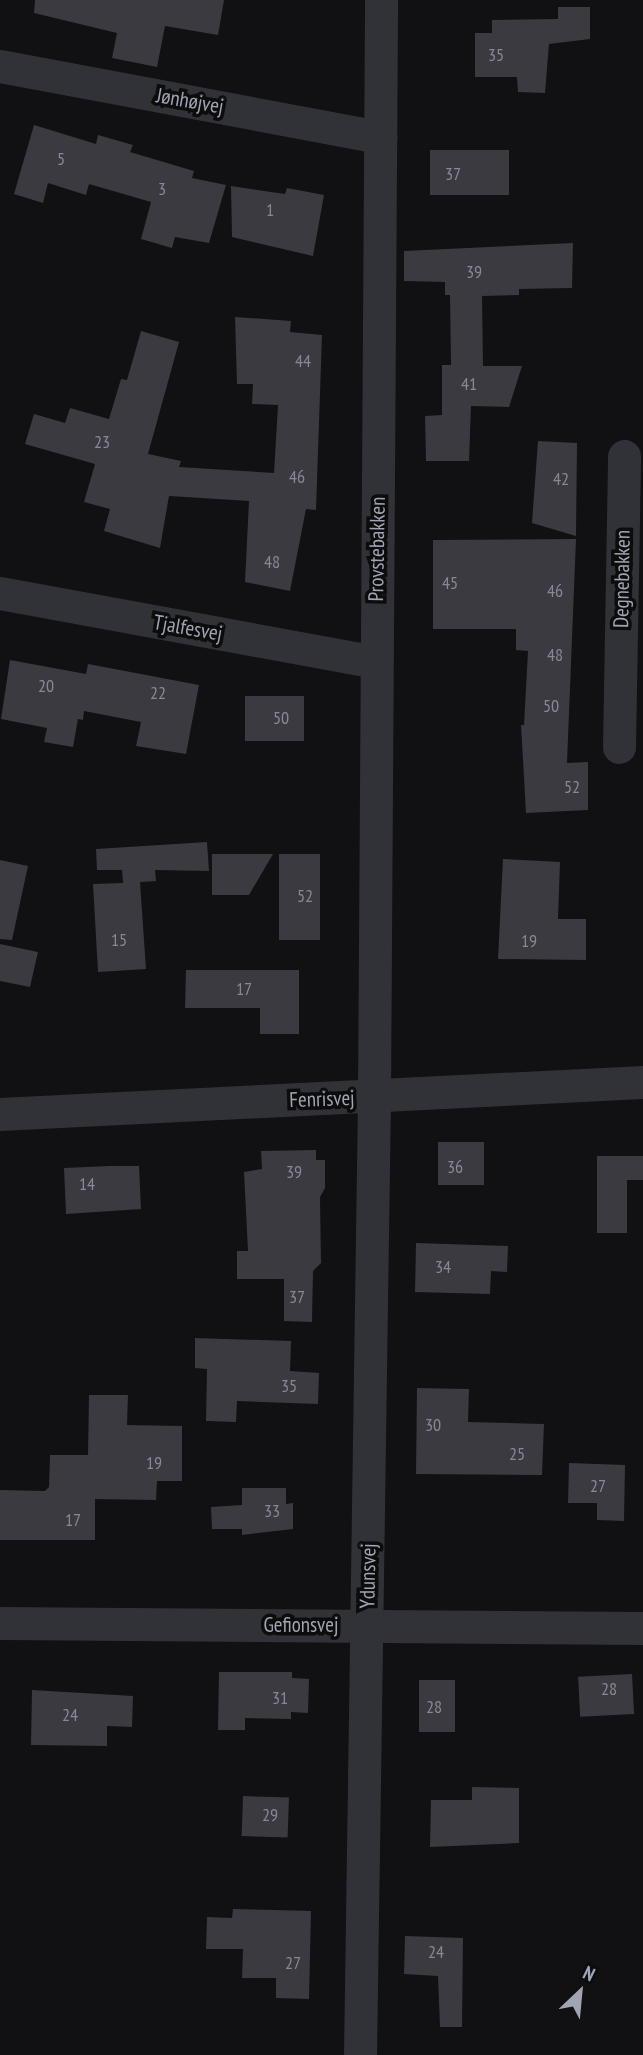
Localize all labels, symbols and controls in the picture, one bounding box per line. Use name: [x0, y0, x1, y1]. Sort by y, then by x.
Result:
house number: 35: [488, 44, 504, 66]
street label: Jønhøjvej: [154, 83, 226, 119]
house number: 5: [57, 148, 65, 170]
house number: 37: [445, 163, 461, 185]
house number: 3: [158, 178, 166, 200]
house number: 1: [266, 199, 274, 221]
house number: 39: [466, 261, 482, 283]
house number: 44: [295, 350, 311, 372]
house number: 41: [461, 373, 477, 395]
house number: 23: [94, 431, 110, 453]
house number: 46: [289, 466, 305, 488]
house number: 42: [553, 468, 569, 490]
street label: Provstebakken: [363, 497, 391, 601]
street label: Degnebakken: [609, 530, 635, 628]
house number: 48: [264, 551, 280, 573]
house number: 45: [442, 572, 458, 594]
house number: 46: [547, 580, 563, 602]
street label: Tjalfesvej: [152, 610, 224, 646]
house number: 48: [547, 644, 563, 666]
house number: 20: [38, 675, 54, 697]
house number: 22: [150, 682, 166, 704]
house number: 50: [543, 695, 559, 717]
house number: 50: [273, 707, 289, 729]
house number: 52: [564, 776, 580, 798]
house number: 52: [297, 885, 313, 907]
house number: 15: [111, 929, 127, 951]
house number: 19: [521, 930, 537, 952]
house number: 17: [236, 978, 252, 1000]
street label: Fenrisvej: [289, 1085, 355, 1113]
house number: 36: [447, 1156, 463, 1178]
house number: 39: [286, 1161, 302, 1183]
house number: 14: [79, 1173, 95, 1195]
house number: 34: [435, 1256, 451, 1278]
house number: 37: [289, 1286, 305, 1308]
house number: 35: [281, 1375, 297, 1397]
house number: 30: [425, 1414, 441, 1436]
house number: 25: [509, 1443, 525, 1465]
house number: 19: [146, 1452, 162, 1474]
house number: 27: [590, 1475, 606, 1497]
house number: 33: [264, 1500, 280, 1522]
house number: 17: [65, 1509, 81, 1531]
street label: Ydunsvej: [355, 1543, 381, 1609]
street label: Gefionsvej: [264, 1612, 338, 1638]
house number: 28: [601, 1678, 617, 1700]
house number: 31: [272, 1687, 288, 1709]
house number: 28: [426, 1696, 442, 1718]
house number: 24: [62, 1704, 78, 1726]
house number: 29: [262, 1804, 278, 1826]
house number: 24: [428, 1941, 444, 1963]
house number: 27: [285, 1952, 301, 1974]
north arrow: [545, 1957, 615, 2027]
text: N: [579, 1960, 599, 1986]

